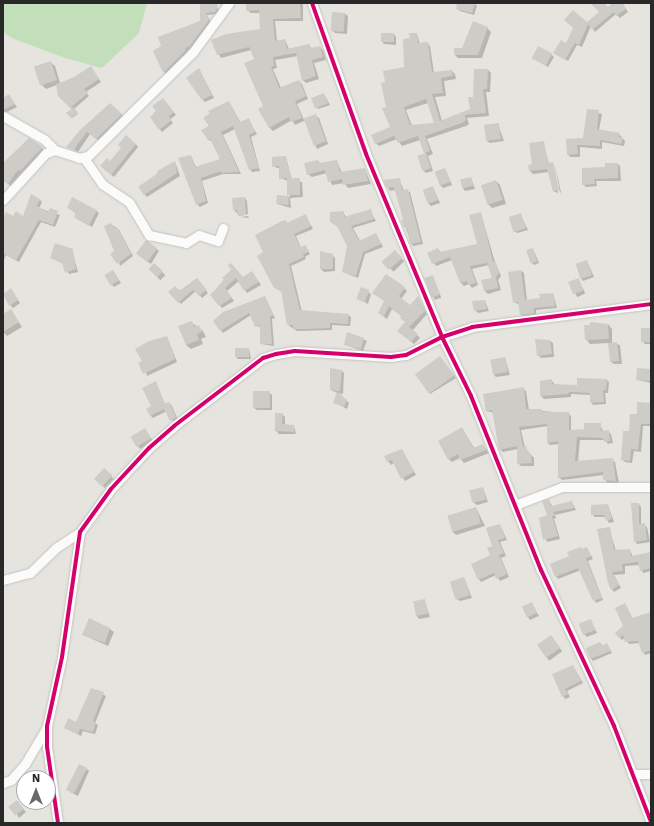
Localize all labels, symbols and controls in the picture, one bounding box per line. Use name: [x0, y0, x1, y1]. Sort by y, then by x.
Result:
north arrow: [16, 770, 56, 810]
text: N: [32, 772, 40, 785]

